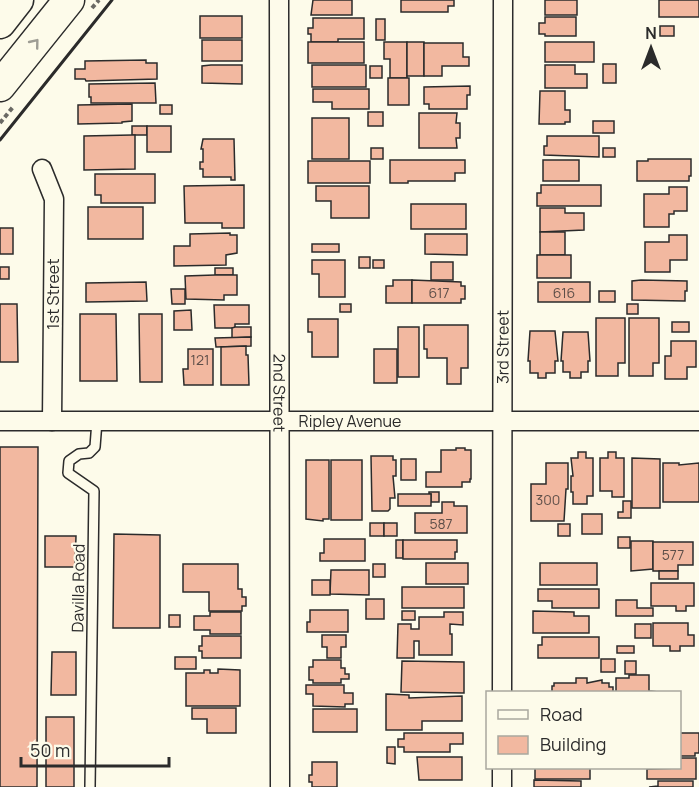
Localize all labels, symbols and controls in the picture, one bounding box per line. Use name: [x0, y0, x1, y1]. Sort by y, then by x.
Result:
north arrow: [621, 18, 681, 78]
text: N: [645, 22, 657, 44]
one-way arrow: [27, 39, 38, 50]
street label: 1st Street: [42, 258, 64, 330]
house number: 617: [429, 283, 449, 302]
house number: 616: [553, 283, 575, 302]
street label: 3rd Street: [491, 310, 514, 384]
house number: 121: [191, 350, 209, 369]
street label: 2nd Street: [268, 354, 291, 432]
street label: Ripley Avenue: [299, 410, 401, 432]
house number: 300: [536, 490, 560, 509]
house number: 587: [429, 514, 453, 533]
street label: Davilla Road: [66, 543, 90, 633]
house number: 577: [662, 545, 684, 564]
legend: [486, 691, 681, 769]
text: Road: [540, 702, 583, 726]
scale bar: [21, 730, 170, 768]
text: Building: [540, 732, 606, 756]
text: 50 m: [30, 738, 70, 762]

